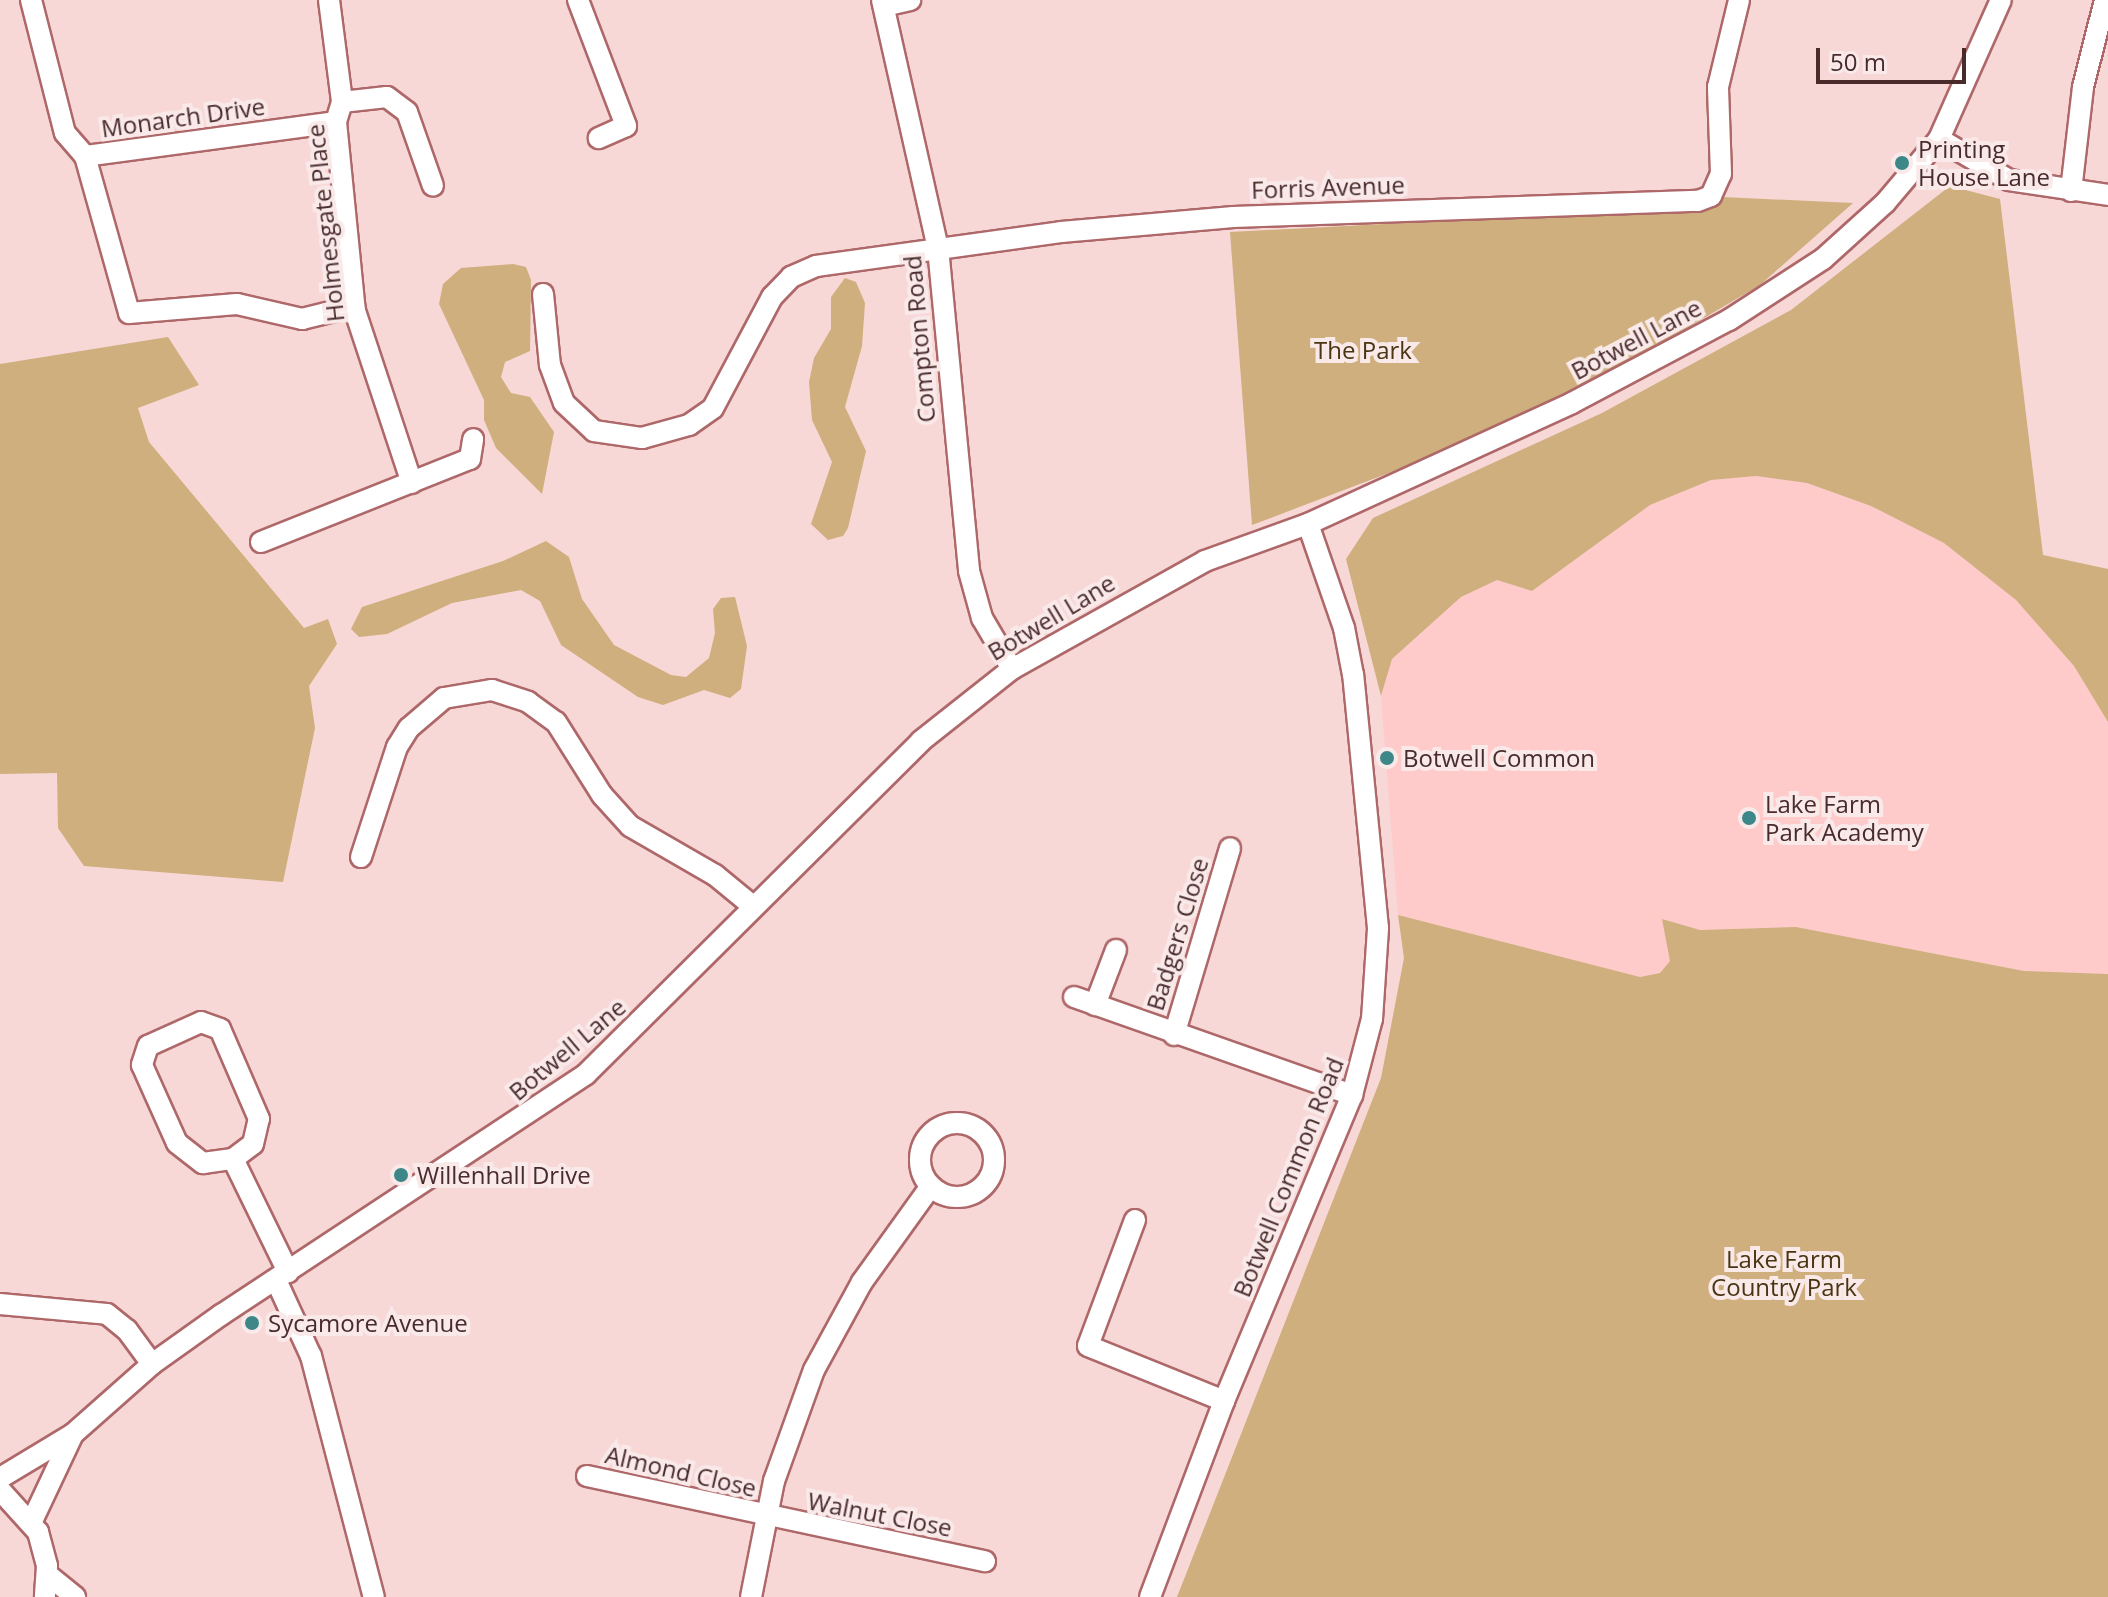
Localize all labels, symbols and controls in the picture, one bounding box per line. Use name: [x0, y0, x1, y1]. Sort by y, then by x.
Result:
scale bar: [1820, 32, 1970, 82]
text: 50 m: [1830, 45, 1886, 78]
street label: Monarch Drive: [99, 91, 267, 143]
street label: Holmesgate Place: [300, 123, 350, 323]
place label: Printing House Lane: [1918, 135, 2050, 191]
marker: Printing House Lane: [1893, 154, 1911, 172]
street label: Forris Avenue: [1251, 170, 1405, 204]
street label: Compton Road: [897, 254, 941, 424]
street label: Botwell Lane: [1566, 293, 1706, 385]
park label: The Park: [1314, 336, 1412, 364]
street label: Botwell Lane: [982, 568, 1120, 666]
place label: Botwell Common: [1403, 744, 1595, 772]
marker: Botwell Common: [1378, 749, 1396, 767]
place label: Lake Farm Park Academy: [1765, 790, 1924, 846]
marker: Lake Farm Park Academy: [1740, 809, 1758, 827]
street label: Badgers Close: [1140, 854, 1214, 1014]
street label: Botwell Lane: [503, 992, 631, 1106]
street label: Botwell Common Road: [1227, 1053, 1349, 1301]
place label: Willenhall Drive: [417, 1161, 591, 1189]
marker: Willenhall Drive: [392, 1166, 410, 1184]
park label: Lake Farm Country Park: [1711, 1245, 1857, 1301]
place label: Sycamore Avenue: [268, 1309, 468, 1337]
marker: Sycamore Avenue: [243, 1314, 261, 1332]
street label: Almond Close: [603, 1440, 759, 1502]
street label: Walnut Close: [805, 1486, 955, 1542]

